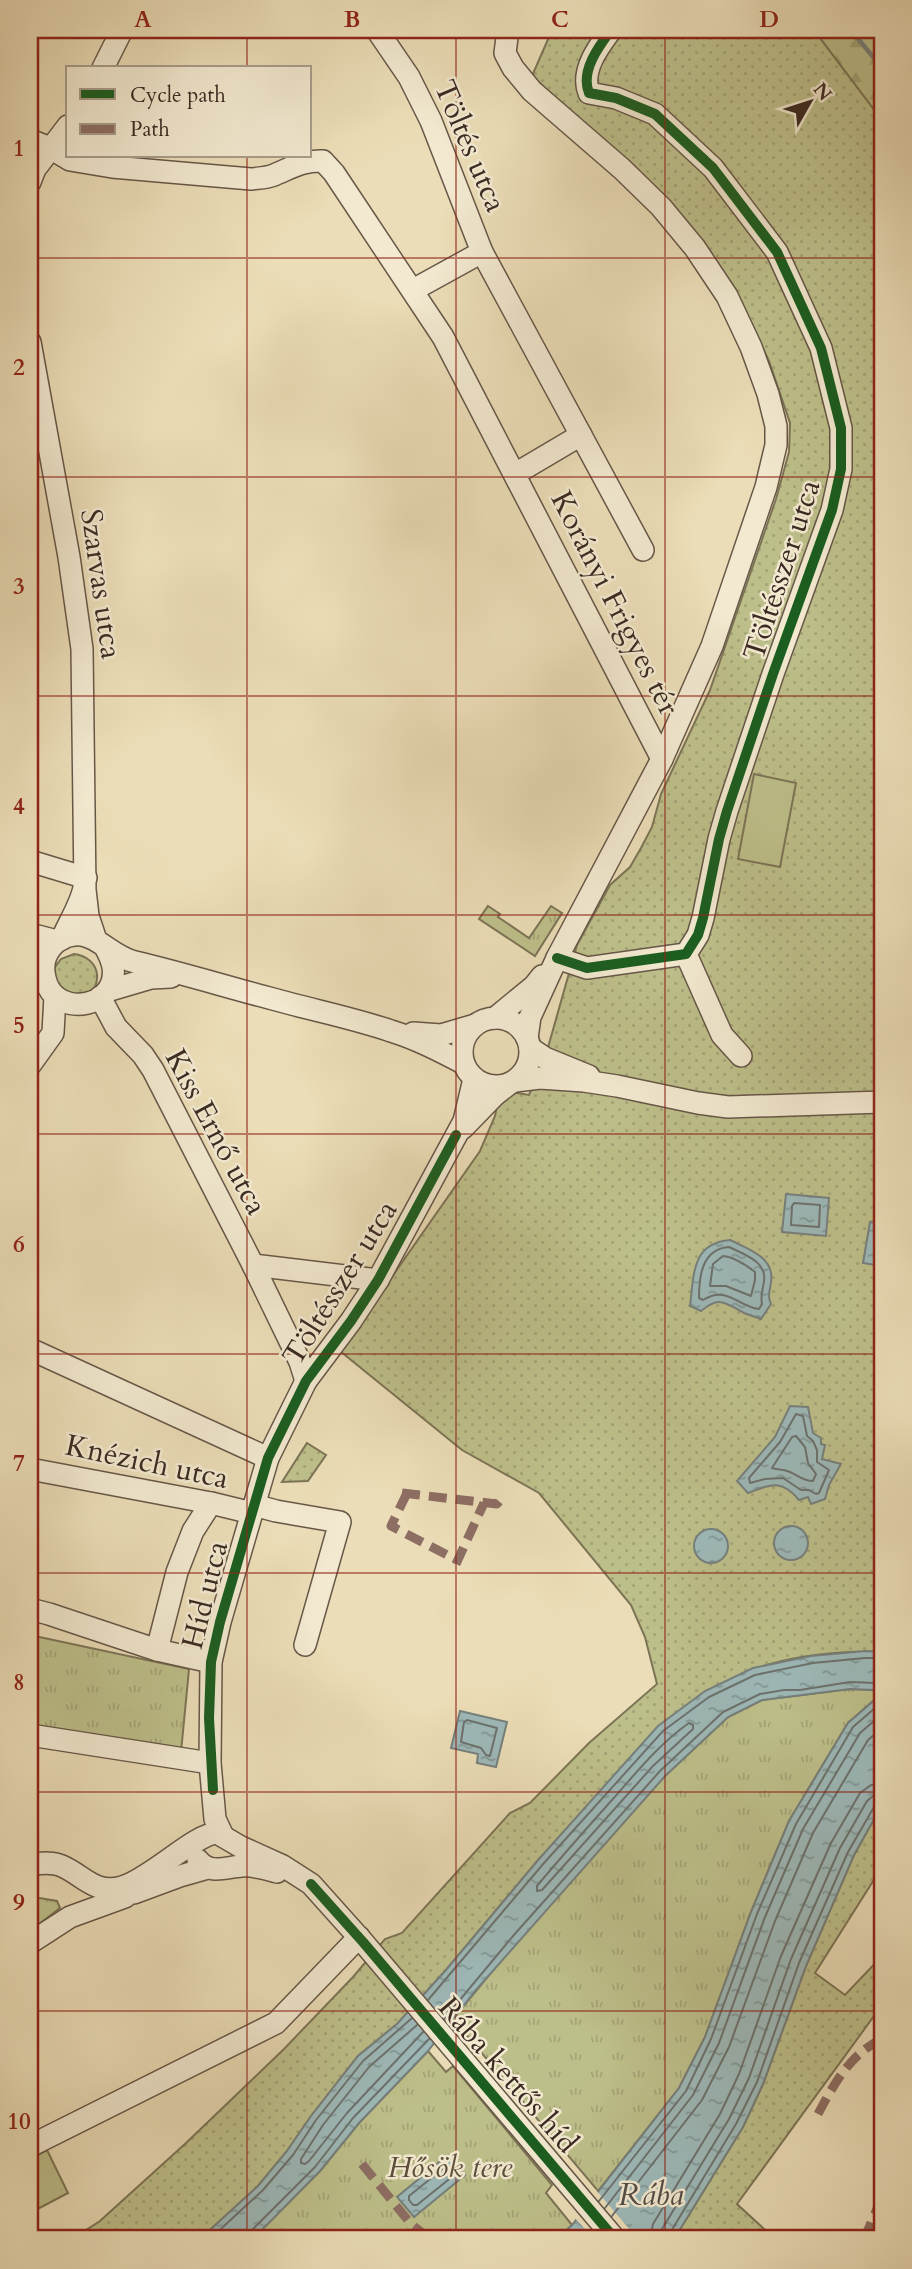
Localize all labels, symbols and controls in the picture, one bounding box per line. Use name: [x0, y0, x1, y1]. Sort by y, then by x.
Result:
text: A: [134, 4, 152, 35]
text: B: [344, 4, 360, 35]
text: C: [551, 4, 569, 35]
text: D: [759, 4, 779, 35]
legend: [66, 66, 312, 158]
north arrow: [776, 66, 846, 136]
street label: Töltés utca: [424, 74, 516, 218]
text: N: [807, 77, 838, 107]
text: Cycle path: [130, 81, 226, 110]
text: Path: [130, 115, 170, 144]
text: 1: [13, 133, 25, 164]
text: 2: [13, 352, 25, 383]
street label: Töltésszer utca: [734, 474, 830, 666]
street label: Korányi Frigyes tér: [541, 484, 689, 722]
street label: Szarvas utca: [70, 506, 132, 662]
text: 3: [13, 571, 25, 602]
text: 4: [13, 791, 25, 822]
text: 5: [13, 1010, 25, 1041]
street label: Kiss Ernő utca: [155, 1042, 277, 1222]
street label: Töltésszer utca: [273, 1193, 407, 1373]
text: 6: [13, 1229, 25, 1260]
street label: Knézich utca: [62, 1425, 232, 1499]
text: 7: [13, 1448, 25, 1479]
street label: Híd utca: [172, 1537, 238, 1653]
text: 8: [13, 1667, 25, 1698]
text: 9: [13, 1887, 25, 1918]
street label: Rába kettős híd: [429, 1988, 587, 2162]
text: 10: [7, 2106, 31, 2137]
park label: Hősök tere: [388, 2147, 513, 2188]
water label: Rába: [618, 2173, 684, 2217]

